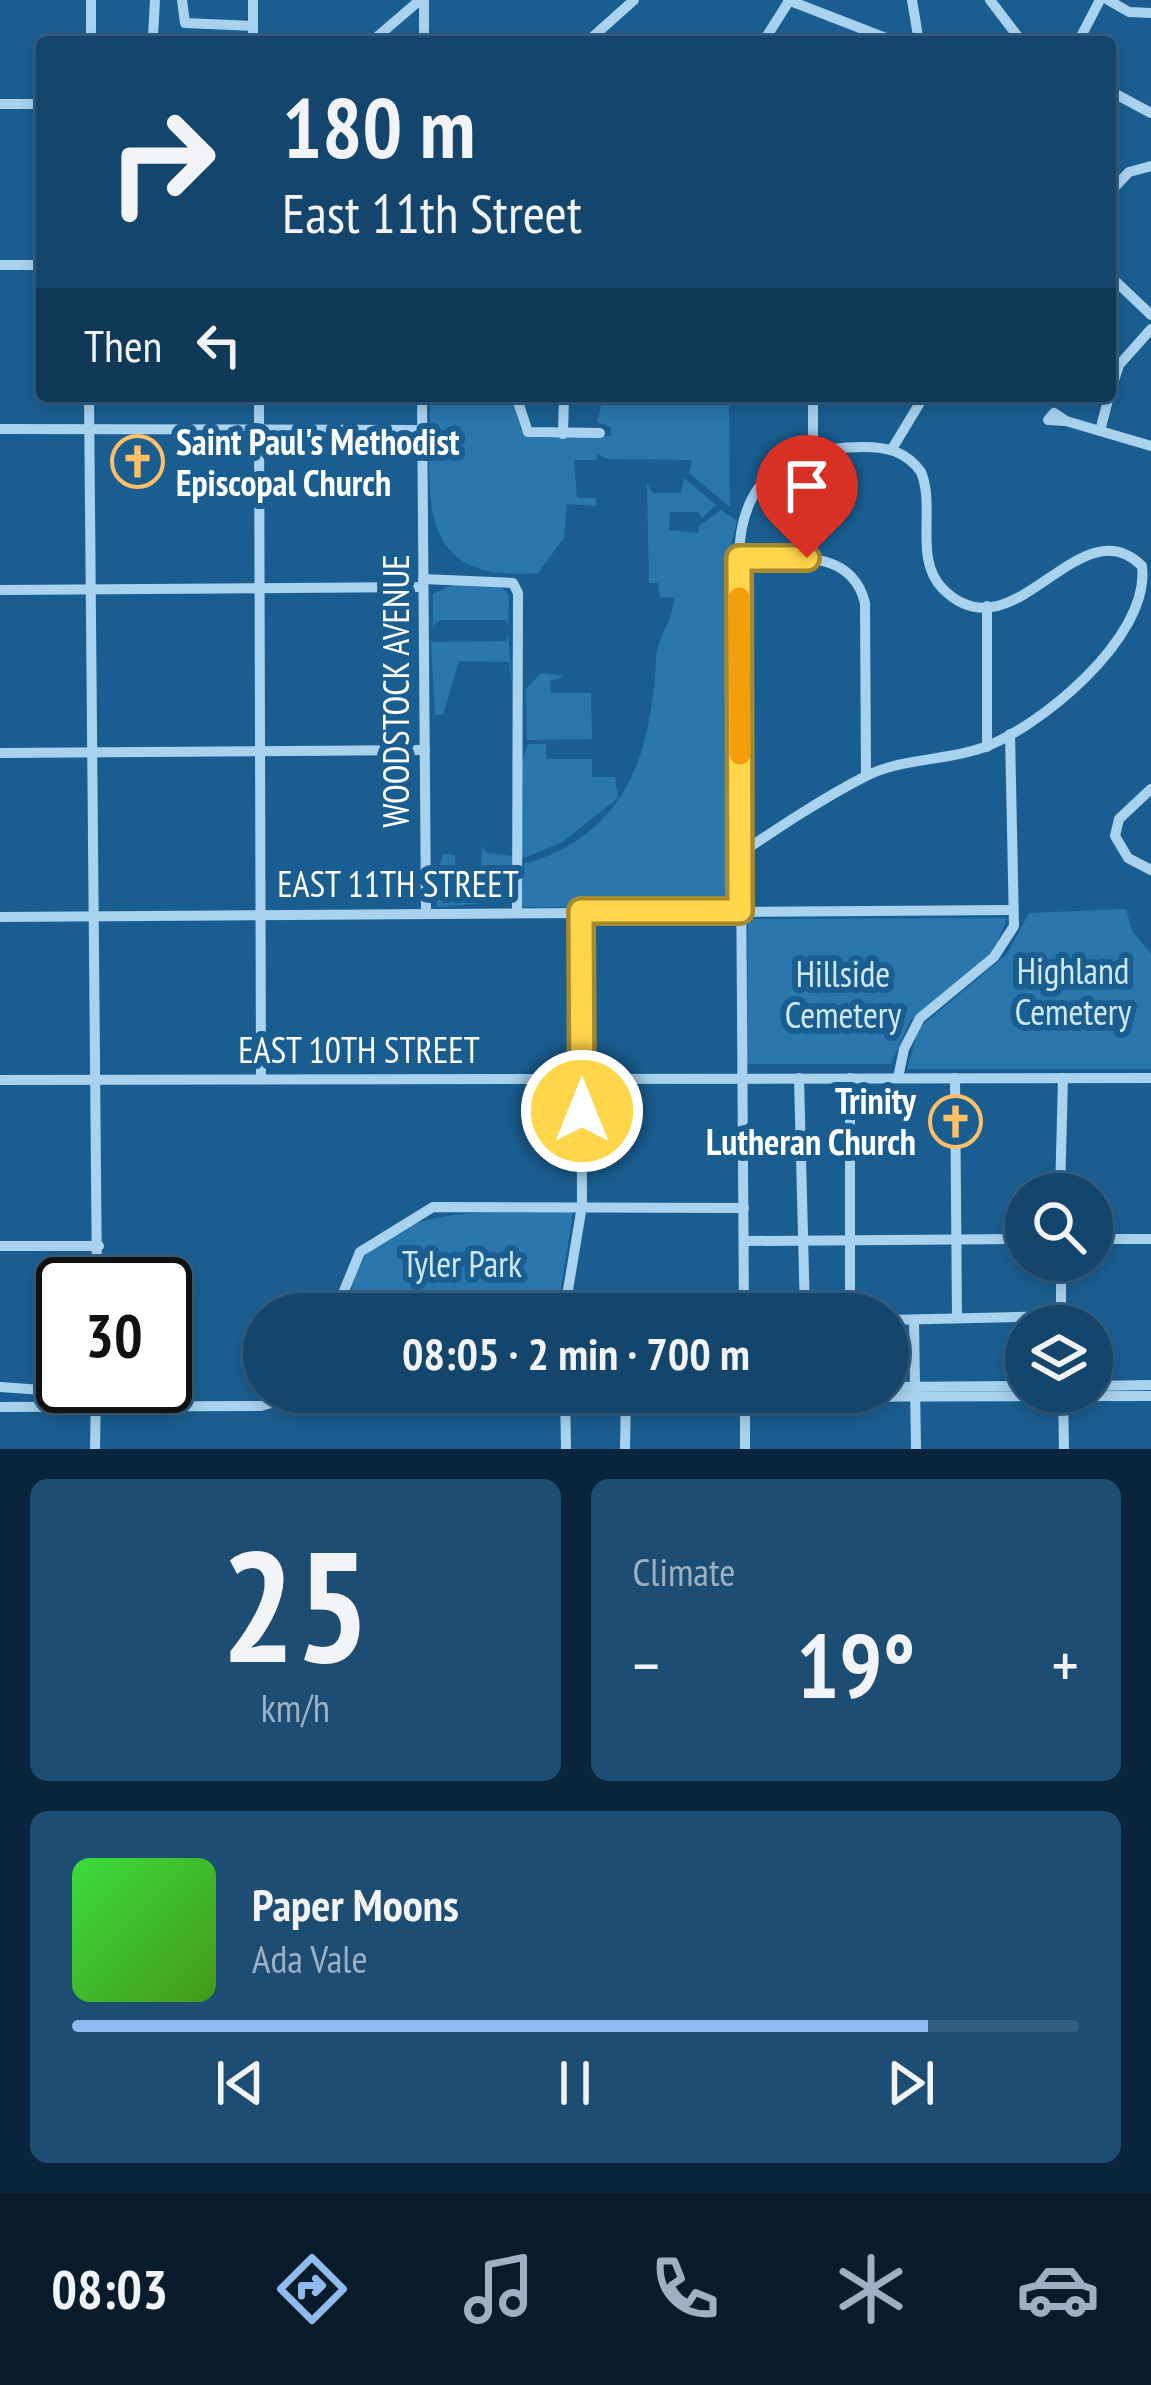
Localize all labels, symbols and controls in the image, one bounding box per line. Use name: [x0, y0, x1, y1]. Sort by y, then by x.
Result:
text: 180 m: [282, 72, 475, 181]
icon: right: [84, 84, 240, 240]
text: East 11th Street: [282, 178, 582, 248]
icon: left: [186, 312, 252, 378]
text: Then: [84, 316, 162, 374]
place label: Saint Paul's Methodist Episcopal Church: [176, 418, 460, 506]
church icon: Saint Paul's Methodist Episcopal Church: [109, 434, 165, 490]
pin: [756, 435, 858, 558]
icon: arrive: [774, 453, 840, 519]
street label: WOODSTOCK AVENUE: [372, 554, 419, 828]
street label: EAST 11TH STREET: [277, 860, 519, 907]
park label: Highland Cemetery: [1015, 947, 1132, 1035]
park label: Hillside Cemetery: [785, 950, 902, 1038]
street label: EAST 10TH STREET: [238, 1026, 480, 1073]
position arrow: [519, 1048, 645, 1174]
place label: Trinity Lutheran Church: [706, 1077, 917, 1165]
church icon: Trinity Lutheran Church: [927, 1093, 983, 1149]
map controls: [1005, 1173, 1113, 1413]
button: search: [1005, 1173, 1113, 1281]
park label: Tyler Park: [402, 1240, 522, 1287]
speed limit sign: 30: [36, 1257, 192, 1413]
button: layers: [1005, 1305, 1113, 1413]
text: 08:05 · 2 min · 700 m: [402, 1324, 750, 1382]
text: 25: [221, 1503, 370, 1705]
text: Climate: [633, 1546, 735, 1597]
text: 19°: [796, 1606, 915, 1723]
text: −: [633, 1622, 660, 1707]
text: +: [1052, 1622, 1079, 1707]
text: km/h: [261, 1682, 330, 1733]
text: Paper Moons: [252, 1875, 459, 1933]
text: Ada Vale: [252, 1933, 368, 1984]
icon: previous: [207, 2050, 273, 2116]
icon: pause: [542, 2050, 608, 2116]
icon: next: [878, 2050, 944, 2116]
icon: directions: [270, 2247, 354, 2331]
icon: music: [457, 2247, 541, 2331]
icon: phone: [643, 2247, 727, 2331]
icon: climate: [829, 2247, 913, 2331]
icon: car: [1016, 2247, 1100, 2331]
text: 08:03: [51, 2254, 168, 2324]

